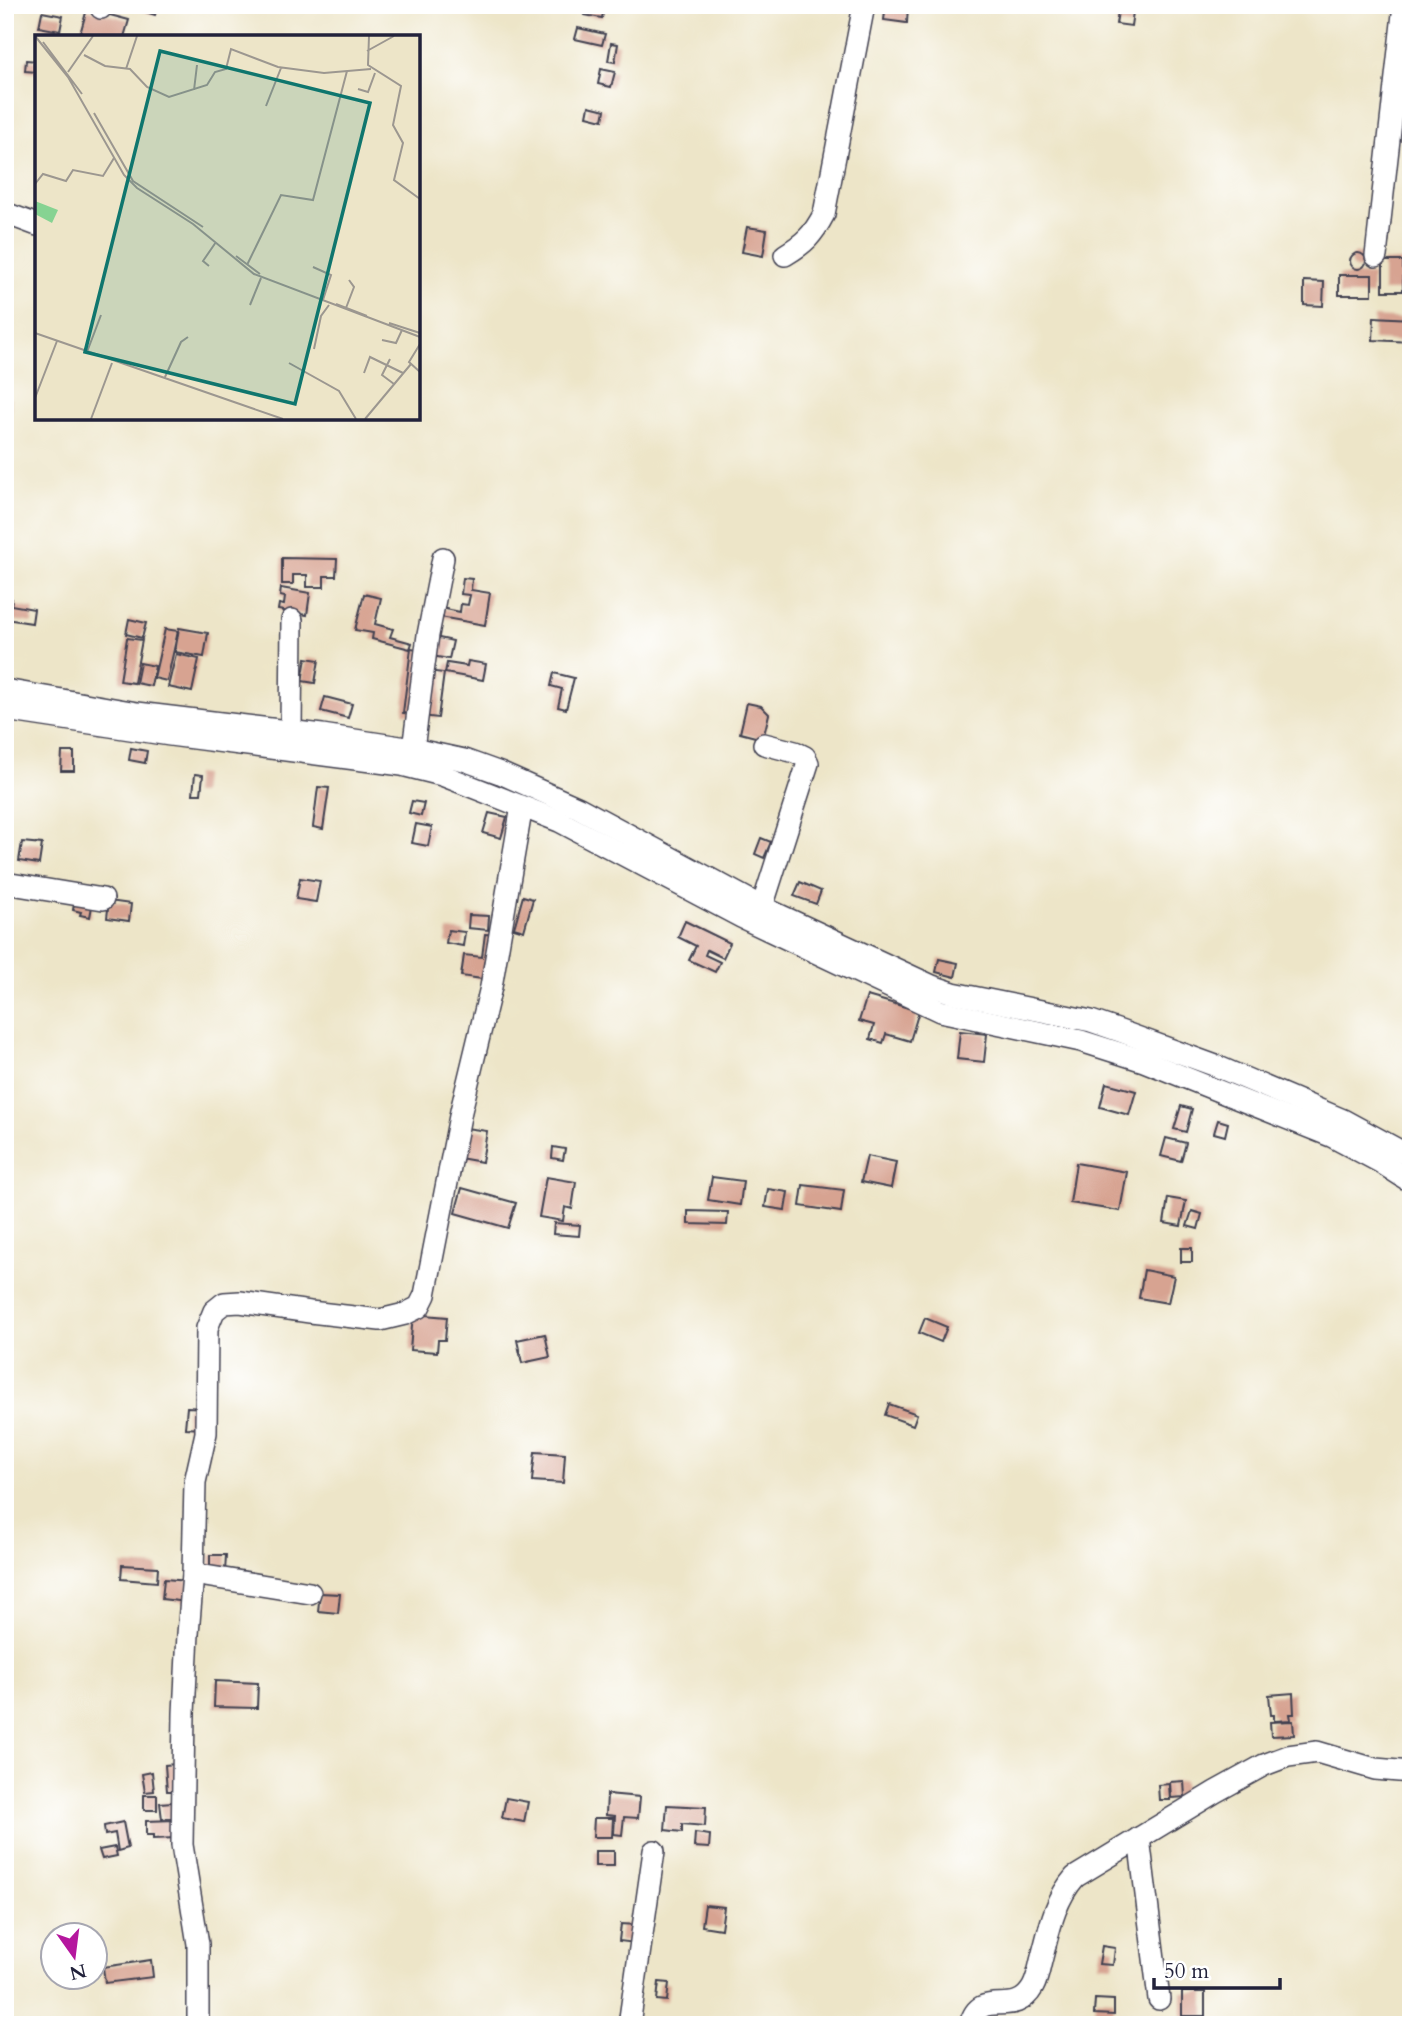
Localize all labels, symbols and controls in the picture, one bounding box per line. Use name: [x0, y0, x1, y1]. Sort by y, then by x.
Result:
inset map: [35, 35, 420, 420]
north arrow: [38, 1922, 108, 1992]
scale bar: [1154, 1946, 1280, 1990]
text: N: [66, 1957, 89, 1986]
text: 50 m: [1164, 1957, 1209, 1986]

